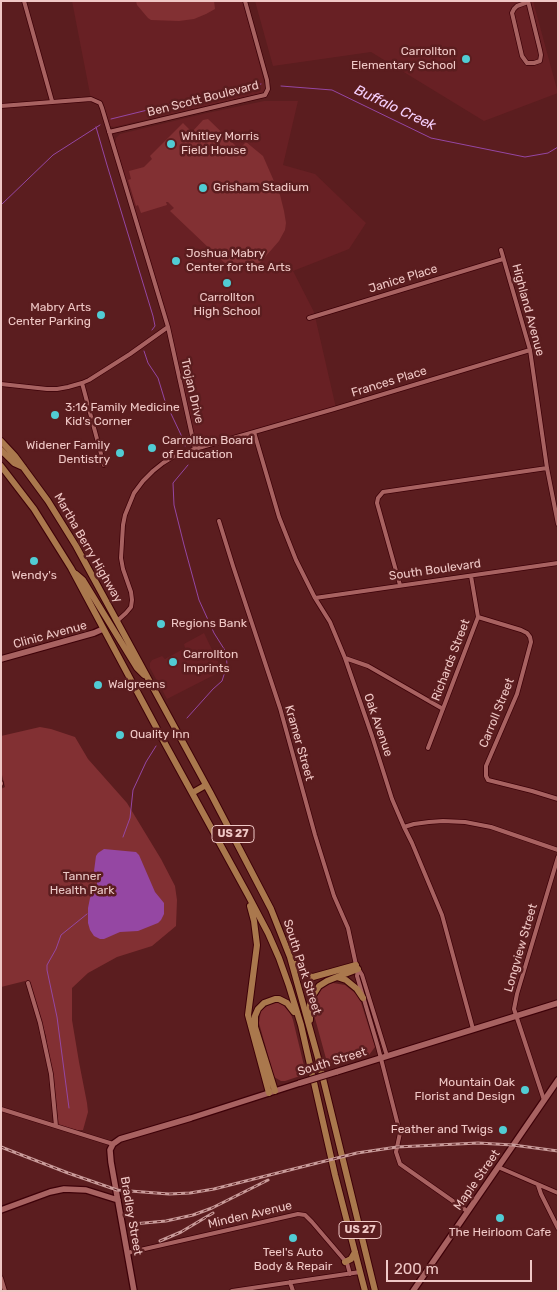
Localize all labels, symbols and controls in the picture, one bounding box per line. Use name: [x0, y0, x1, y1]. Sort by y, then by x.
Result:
place label: Carrollton Elementary School: [351, 45, 456, 73]
marker: Carrollton Elementary School: [460, 53, 472, 65]
street label: Ben Scott Boulevard: [146, 78, 260, 120]
water label: Buffalo Creek: [352, 82, 438, 134]
place label: Whitley Morris Field House: [181, 130, 259, 158]
marker: Whitley Morris Field House: [165, 138, 177, 150]
place label: Grisham Stadium: [213, 181, 309, 195]
marker: Grisham Stadium: [197, 182, 209, 194]
place label: Joshua Mabry Center for the Arts: [186, 247, 291, 275]
marker: Joshua Mabry Center for the Arts: [170, 255, 182, 267]
street label: Janice Place: [367, 262, 439, 296]
street label: Highland Avenue: [509, 262, 547, 358]
marker: Carrollton High School: [221, 277, 233, 289]
place label: Carrollton High School: [194, 291, 260, 319]
place label: Mabry Arts Center Parking: [8, 301, 91, 329]
marker: Mabry Arts Center Parking: [95, 309, 107, 321]
street label: Trojan Drive: [178, 357, 206, 425]
street label: Frances Place: [350, 364, 428, 400]
place label: 3:16 Family Medicine Kid's Corner: [65, 401, 180, 429]
marker: 3:16 Family Medicine Kid's Corner: [49, 409, 61, 421]
place label: Carrollton Board of Education: [162, 434, 253, 462]
place label: Widener Family Dentistry: [26, 439, 110, 467]
marker: Carrollton Board of Education: [146, 442, 158, 454]
marker: Widener Family Dentistry: [114, 447, 126, 459]
street label: Martha Berry Highway: [51, 491, 125, 605]
marker: Wendy's: [28, 555, 40, 567]
street label: South Boulevard: [388, 556, 482, 584]
place label: Wendy's: [11, 569, 57, 583]
place label: Regions Bank: [171, 617, 247, 631]
street label: Richards Street: [429, 617, 473, 703]
street label: Clinic Avenue: [12, 618, 88, 652]
marker: Regions Bank: [155, 618, 167, 630]
place label: Carrollton Imprints: [183, 648, 238, 676]
marker: Carrollton Imprints: [167, 656, 179, 668]
street label: Carroll Street: [476, 676, 518, 750]
place label: Walgreens: [108, 678, 165, 692]
marker: Walgreens: [92, 679, 104, 691]
street label: Oak Avenue: [360, 691, 396, 759]
street label: Kramer Street: [281, 704, 317, 782]
place label: Quality Inn: [130, 728, 190, 742]
marker: Quality Inn: [114, 729, 126, 741]
road number: US 27: [212, 826, 254, 842]
park label: Tanner Health Park: [50, 870, 114, 898]
street label: Longview Street: [501, 902, 541, 994]
street label: South Park Street: [280, 918, 324, 1016]
street label: South Street: [296, 1045, 368, 1079]
place label: Mountain Oak Florist and Design: [415, 1076, 515, 1104]
marker: Mountain Oak Florist and Design: [519, 1084, 531, 1096]
place label: Feather and Twigs: [391, 1123, 493, 1137]
marker: Feather and Twigs: [497, 1124, 509, 1136]
street label: Maple Street: [451, 1147, 503, 1213]
street label: Bradley Street: [117, 1175, 145, 1257]
street label: Minden Avenue: [207, 1198, 293, 1232]
marker: The Heirloom Cafe: [494, 1212, 506, 1224]
road number: US 27: [339, 1222, 381, 1238]
place label: The Heirloom Cafe: [449, 1226, 551, 1240]
marker: Teel's Auto Body & Repair: [287, 1232, 299, 1244]
place label: Teel's Auto Body & Repair: [254, 1246, 332, 1274]
scale bar: [389, 1250, 535, 1282]
text: 200 m: [394, 1260, 439, 1278]

